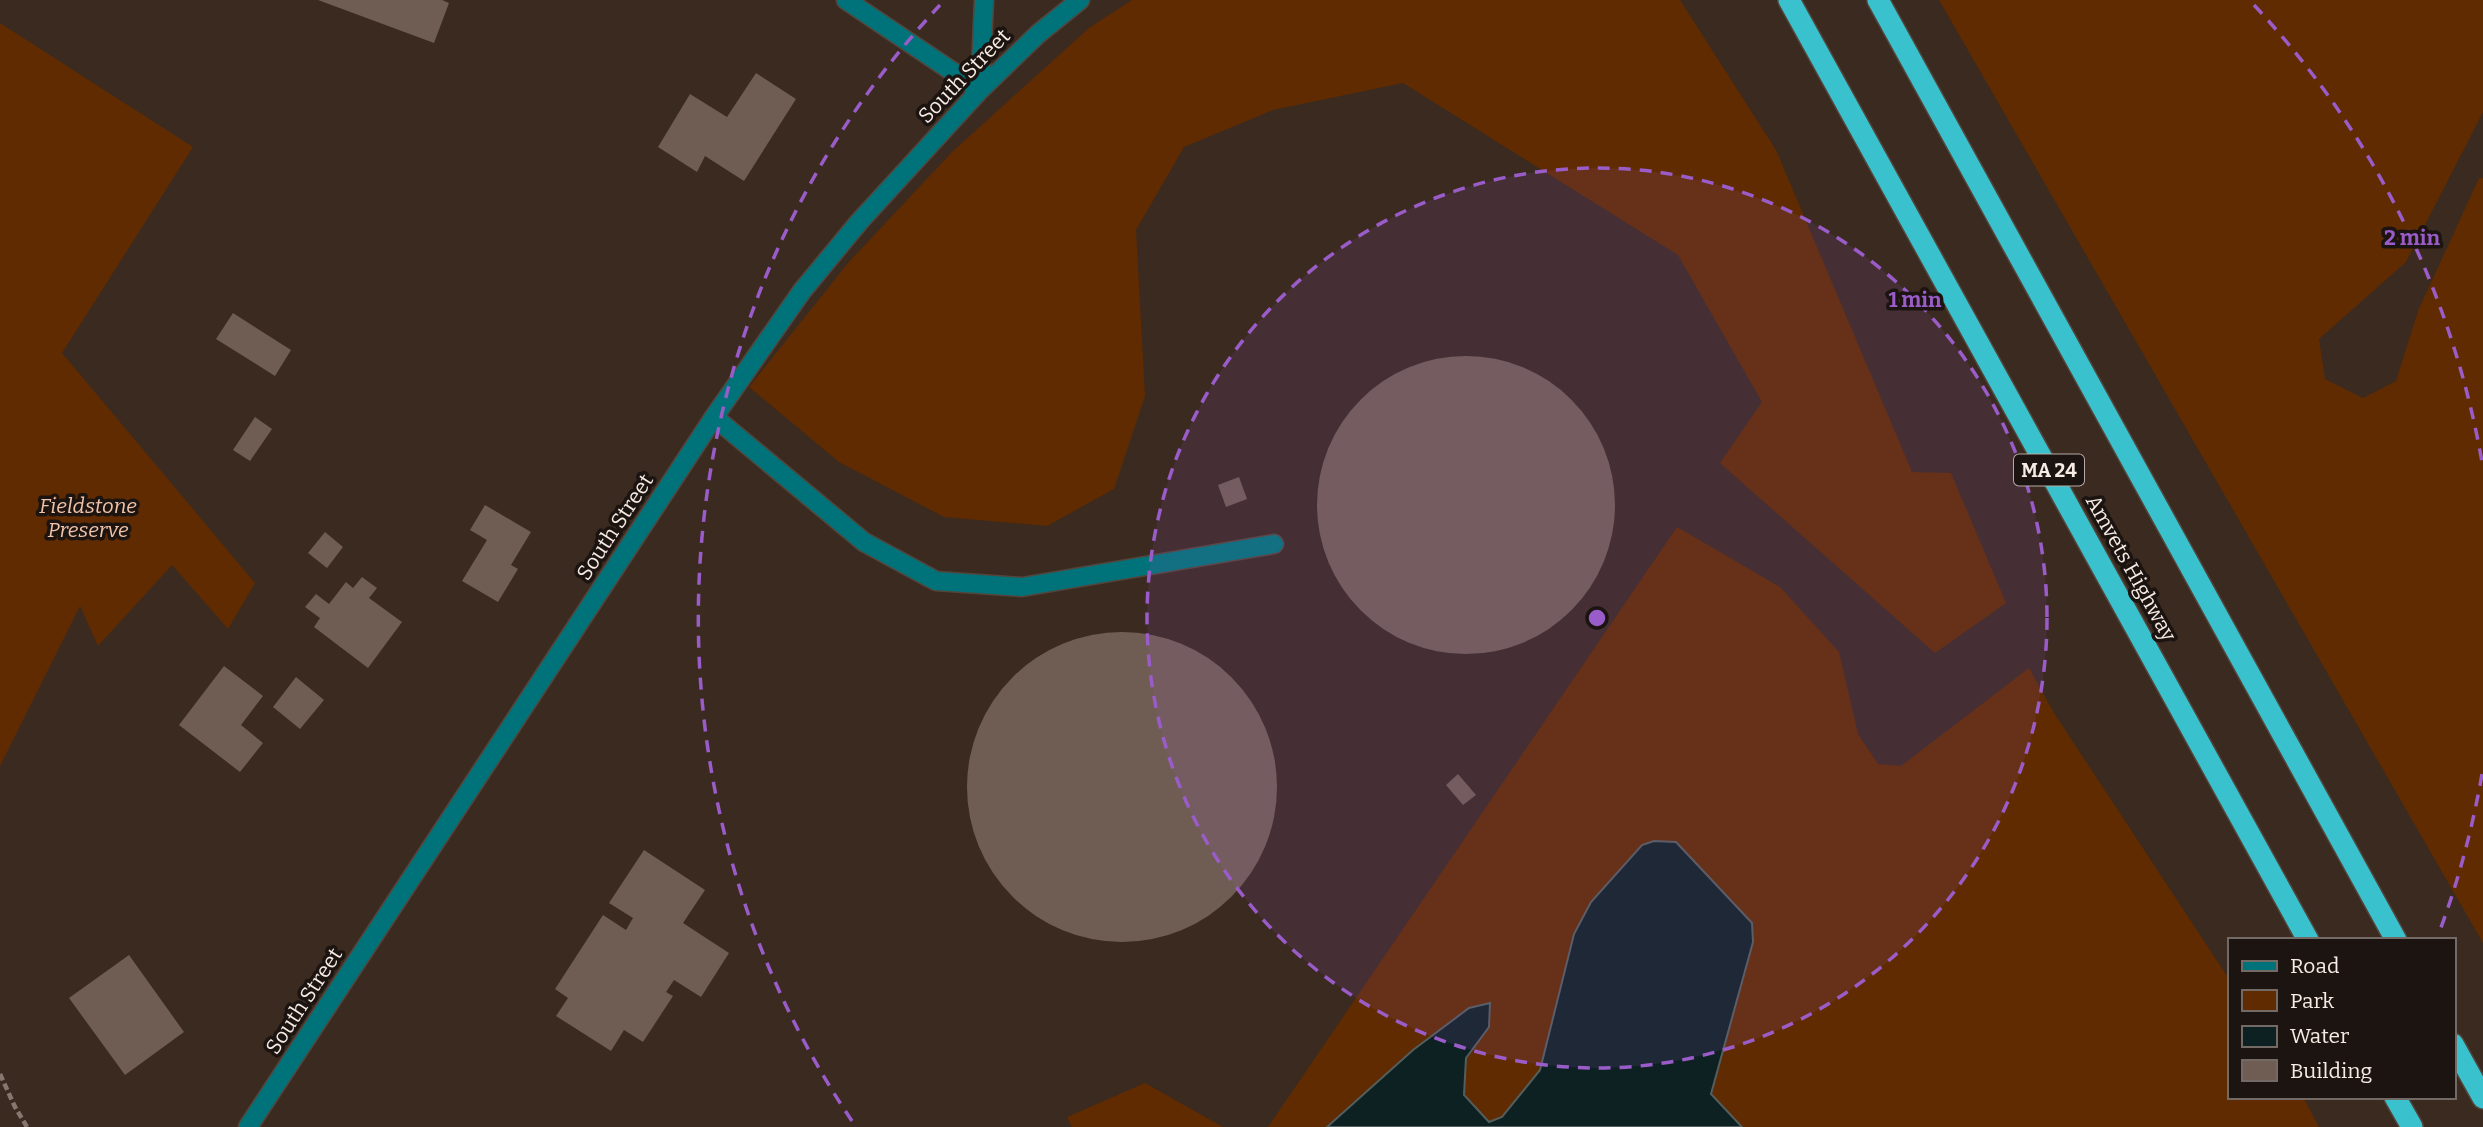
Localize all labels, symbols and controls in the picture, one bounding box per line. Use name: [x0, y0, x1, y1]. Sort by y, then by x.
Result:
street label: South Street: [912, 23, 1016, 129]
text: 2 min: [2384, 225, 2440, 251]
text: 1 min: [1888, 287, 1942, 313]
road number: MA 24: [2014, 454, 2084, 485]
street label: South Street: [571, 469, 659, 585]
street label: Amvets Highway: [2080, 490, 2182, 646]
park label: Fieldstone Preserve: [39, 493, 137, 543]
centre of rings: [1585, 606, 1609, 630]
legend: [2228, 938, 2455, 1099]
street label: South Street: [260, 943, 348, 1059]
text: Road: [2290, 953, 2339, 979]
text: Park: [2290, 988, 2334, 1014]
text: Water: [2290, 1023, 2349, 1049]
text: Building: [2290, 1058, 2373, 1084]

